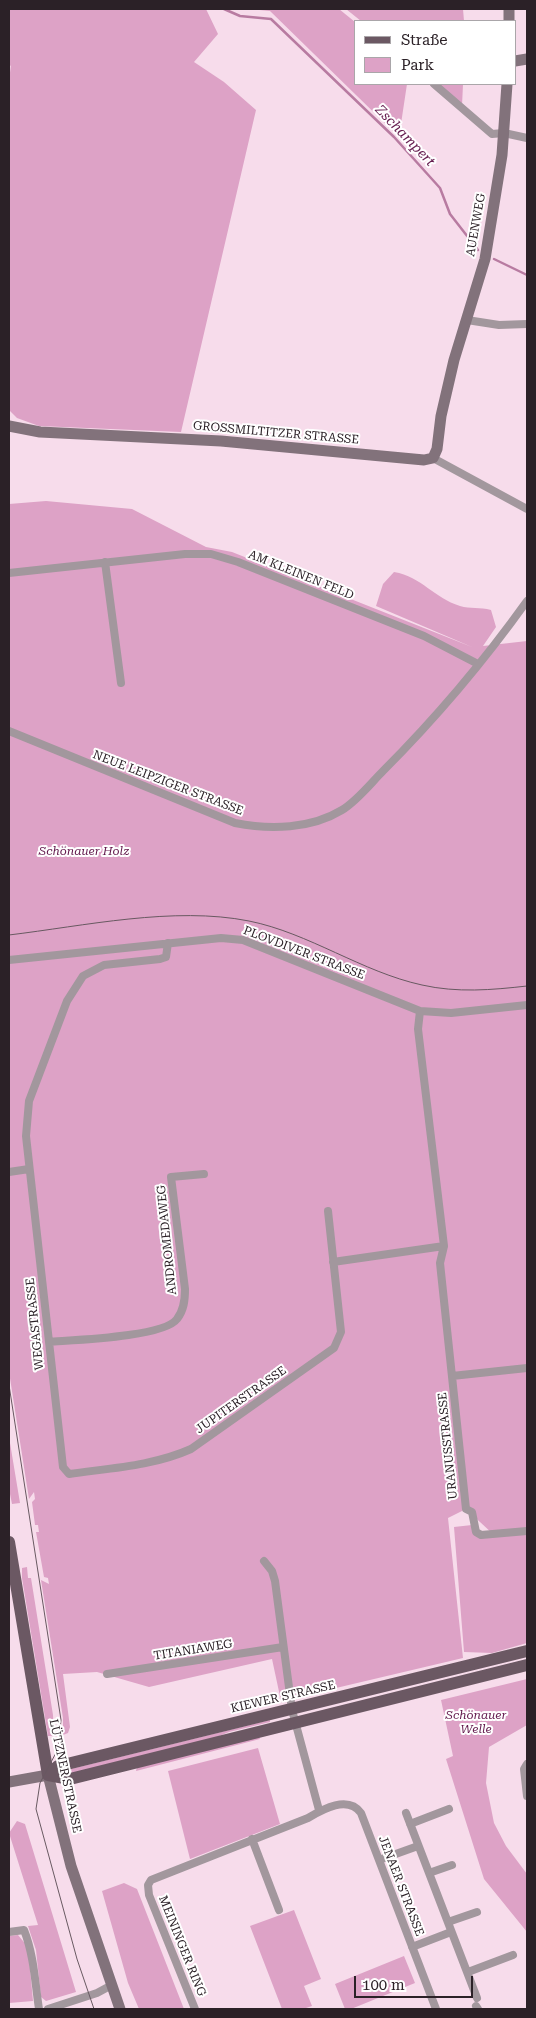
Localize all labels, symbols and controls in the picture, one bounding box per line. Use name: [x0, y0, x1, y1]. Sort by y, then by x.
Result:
legend: [354, 20, 516, 85]
text: Straße: [401, 31, 448, 49]
text: Park: [401, 56, 434, 74]
water label: Zschampert: [372, 102, 438, 170]
street label: AUENWEG: [463, 192, 489, 258]
street label: GROSSMILTITZER STRASSE: [192, 419, 360, 447]
street label: AM KLEINEN FELD: [246, 547, 356, 603]
street label: NEUE LEIPZIGER STRASSE: [91, 748, 245, 818]
park label: Schönauer Holz: [39, 844, 129, 858]
street label: PLOVDIVER STRASSE: [241, 923, 367, 983]
street label: ANDROMEDAWEG: [154, 1184, 180, 1296]
street label: WEGASTRASSE: [23, 1277, 47, 1371]
street label: JUPITERSTRASSE: [193, 1363, 289, 1437]
street label: URANUSSTRASSE: [435, 1392, 461, 1500]
street label: TITANIAWEG: [153, 1637, 233, 1663]
street label: KIEWER STRASSE: [229, 1678, 337, 1716]
park label: Schönauer Welle: [446, 1708, 506, 1736]
street label: LÜTZNER STRASSE: [46, 1718, 84, 1834]
street label: JENAER STRASSE: [375, 1834, 427, 1938]
street label: MEININGER RING: [155, 1894, 209, 1998]
scale bar: [356, 1966, 475, 1998]
text: 100 m: [362, 1976, 405, 1994]

